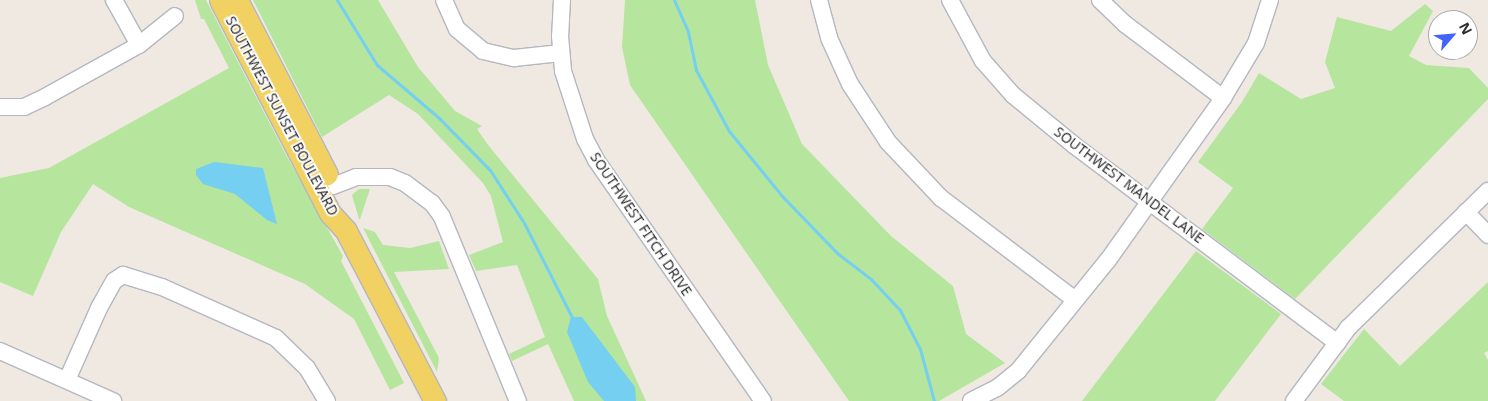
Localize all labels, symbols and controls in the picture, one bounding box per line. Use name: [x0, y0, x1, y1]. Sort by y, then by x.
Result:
north arrow: [1428, 10, 1478, 60]
street label: SOUTHWEST SUNSET BOULEVARD: [222, 13, 342, 219]
text: N: [1455, 19, 1477, 38]
street label: SOUTHWEST MANDEL LANE: [1051, 123, 1207, 247]
street label: SOUTHWEST FITCH DRIVE: [587, 149, 695, 299]

